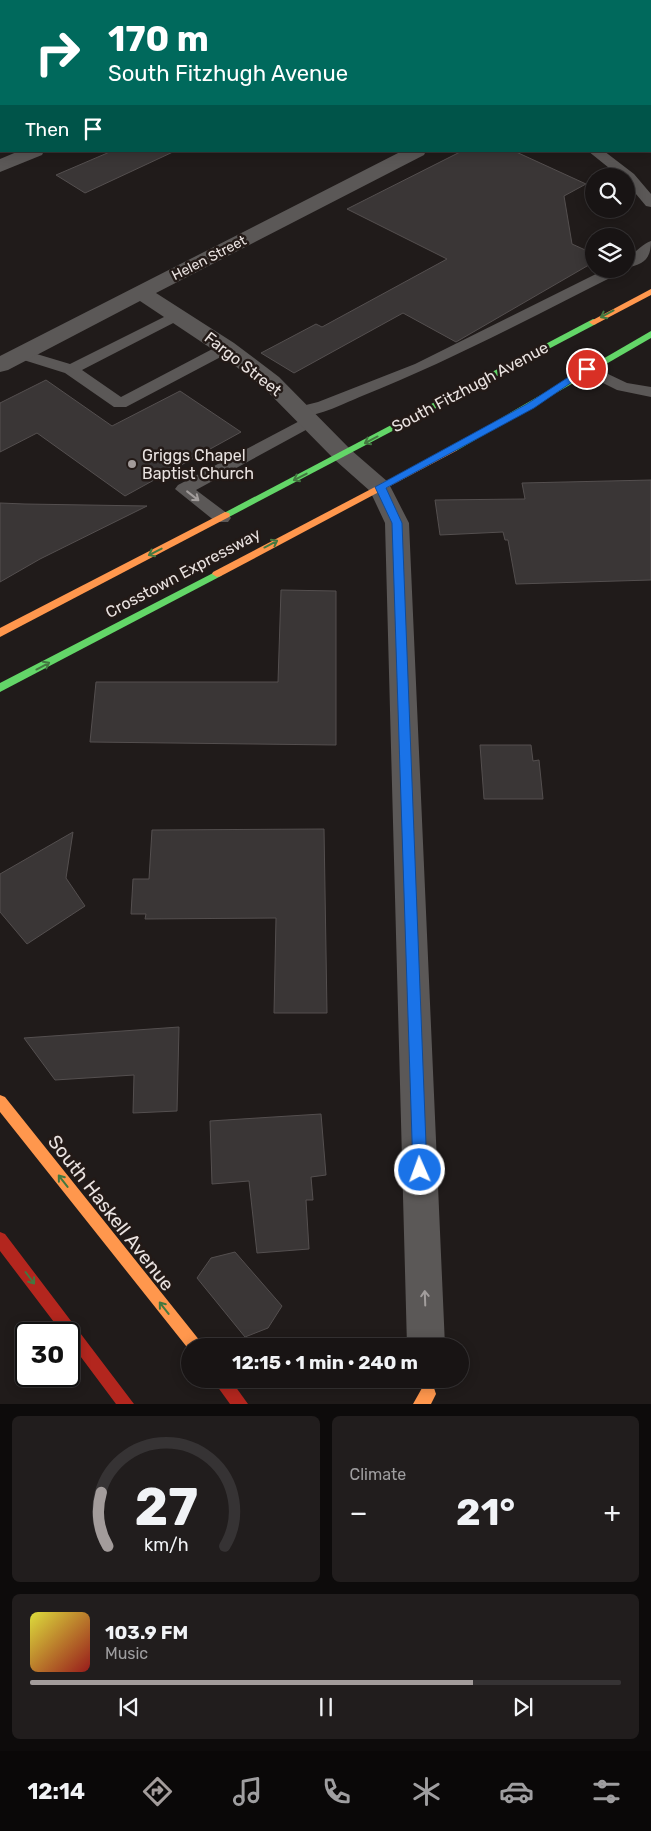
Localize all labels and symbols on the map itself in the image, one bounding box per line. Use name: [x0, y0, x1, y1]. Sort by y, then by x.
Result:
street label: Helen Street: [169, 232, 250, 284]
one-way arrow: [600, 309, 615, 319]
street label: Fargo Street: [201, 328, 285, 400]
street label: South Fitzhugh Avenue: [388, 338, 552, 436]
pin: [566, 348, 608, 390]
one-way arrow: [365, 435, 379, 445]
place label: Griggs Chapel Baptist Church: [142, 446, 254, 483]
marker: Griggs Chapel Baptist Church: [126, 458, 138, 470]
one-way arrow: [292, 472, 307, 482]
one-way arrow: [186, 490, 199, 501]
street label: Crosstown Expressway: [102, 524, 264, 622]
one-way arrow: [264, 539, 278, 549]
one-way arrow: [148, 547, 163, 557]
one-way arrow: [35, 660, 50, 670]
street label: South Haskell Avenue: [43, 1130, 179, 1296]
position arrow: [393, 1143, 445, 1195]
one-way arrow: [58, 1175, 69, 1188]
one-way arrow: [24, 1271, 35, 1284]
one-way arrow: [420, 1290, 429, 1306]
one-way arrow: [159, 1302, 170, 1315]
speed limit sign: 30: [15, 1322, 80, 1387]

